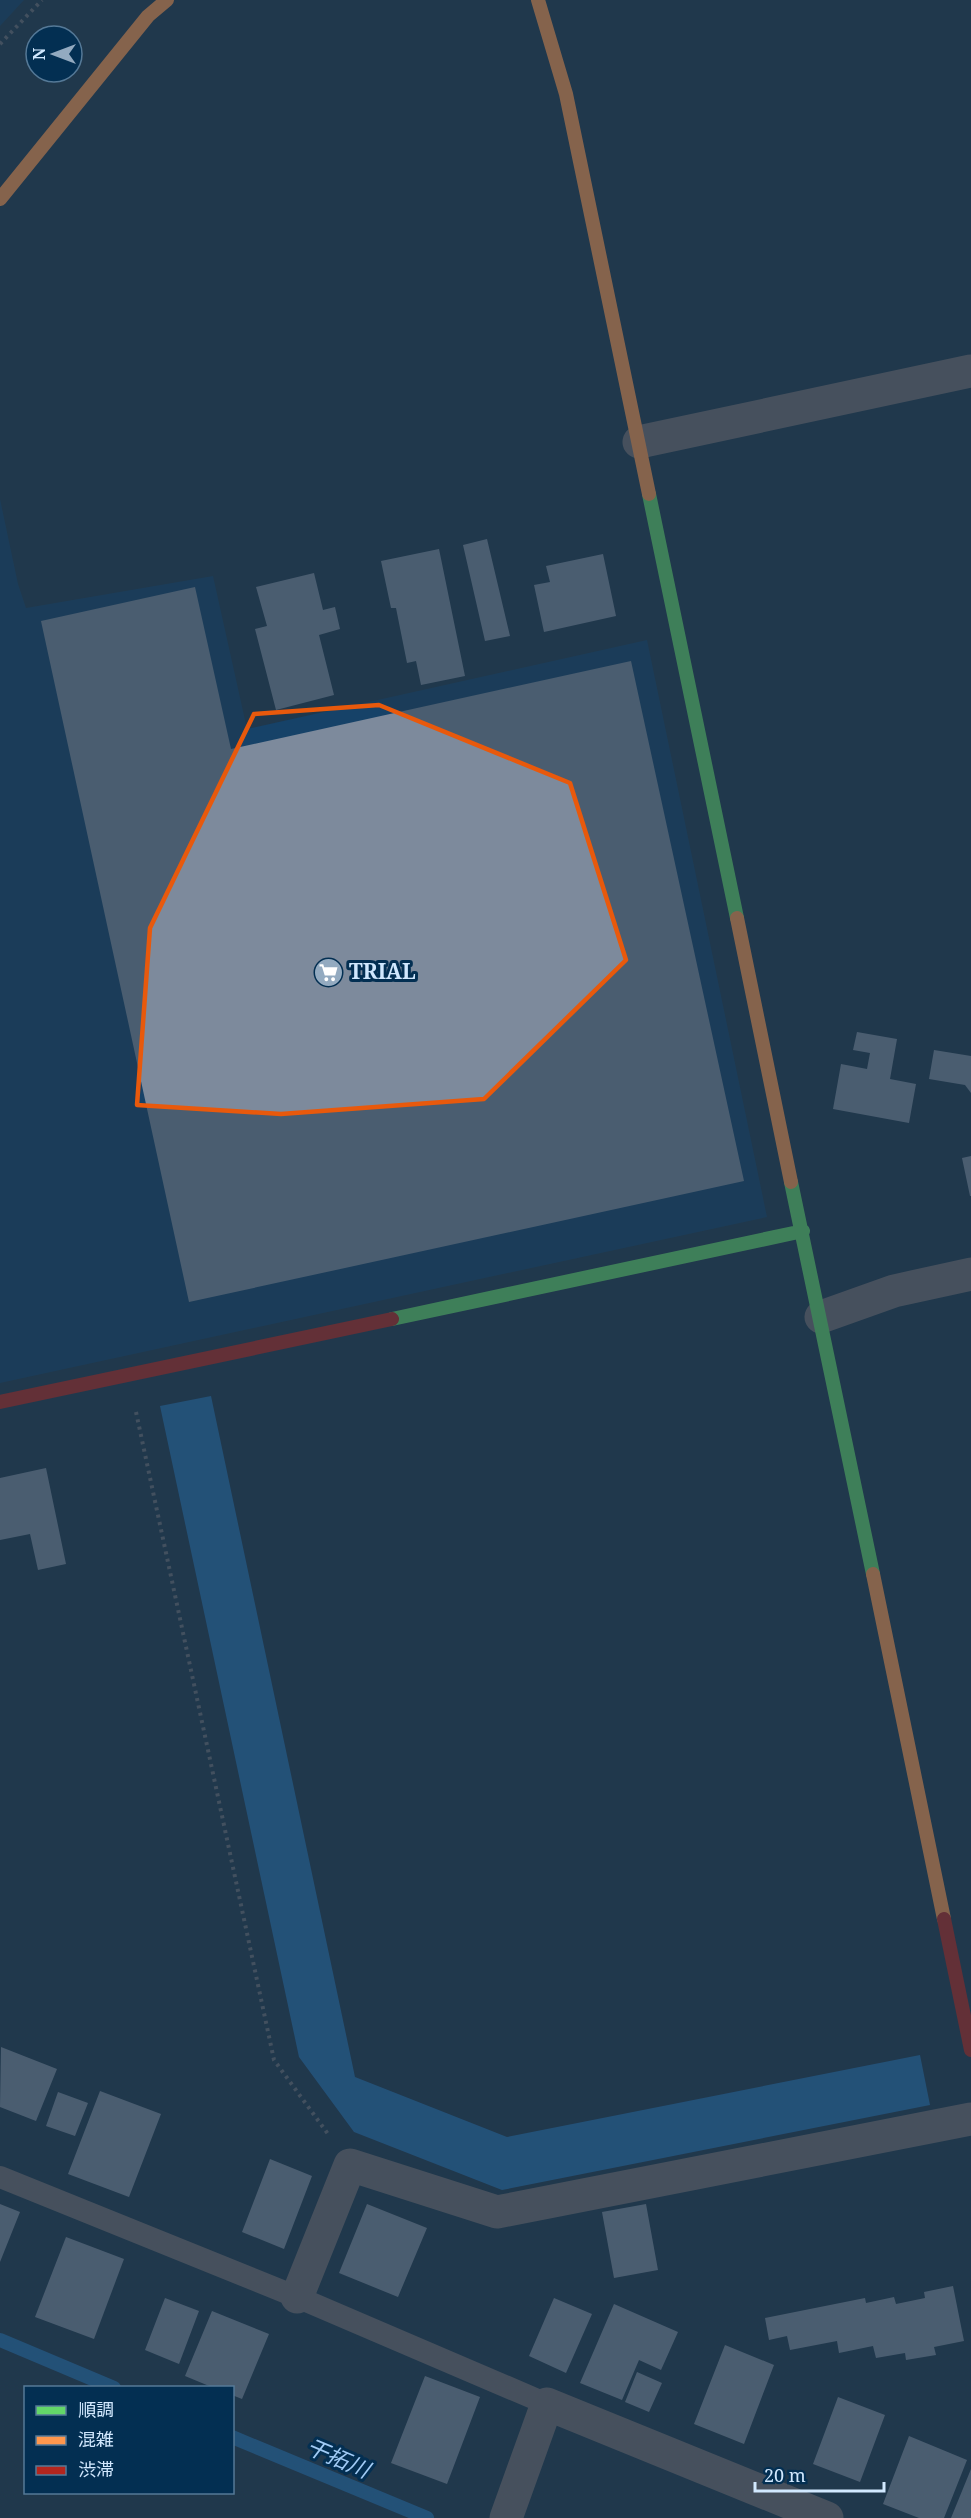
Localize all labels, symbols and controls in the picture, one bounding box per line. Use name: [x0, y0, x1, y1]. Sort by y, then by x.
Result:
north arrow: [24, 24, 84, 84]
text: N: [28, 47, 50, 60]
supermarket icon: TRIAL: [312, 956, 344, 988]
place label: TRIAL: [349, 957, 416, 985]
legend: [24, 2386, 234, 2494]
text: 順調: [78, 2397, 114, 2421]
text: 混雑: [78, 2427, 114, 2451]
water label: 干拓川: [302, 2430, 376, 2485]
scale bar: [755, 2455, 884, 2493]
text: 渋滞: [78, 2457, 114, 2481]
text: 20 m: [764, 2463, 806, 2487]

